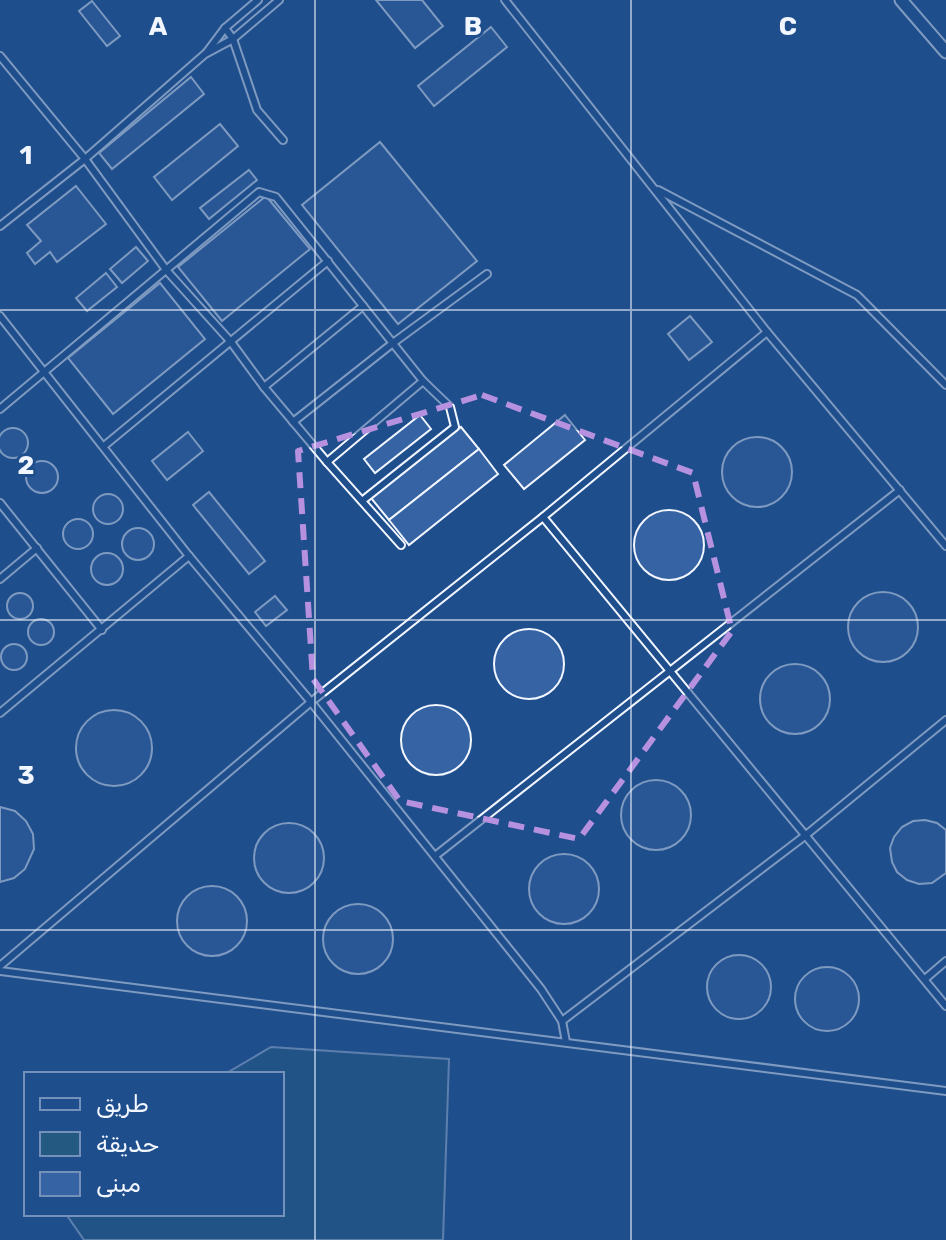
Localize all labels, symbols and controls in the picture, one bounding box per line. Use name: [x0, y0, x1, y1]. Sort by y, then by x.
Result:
text: A: [149, 11, 168, 42]
text: B: [464, 11, 482, 42]
text: C: [779, 11, 797, 42]
text: 1: [20, 140, 32, 171]
text: 2: [18, 450, 34, 481]
text: 3: [17, 760, 35, 791]
legend: [24, 1072, 284, 1216]
text: طريق: [96, 1090, 149, 1118]
text: حديقة: [96, 1130, 159, 1158]
text: مبنى: [96, 1170, 141, 1198]

